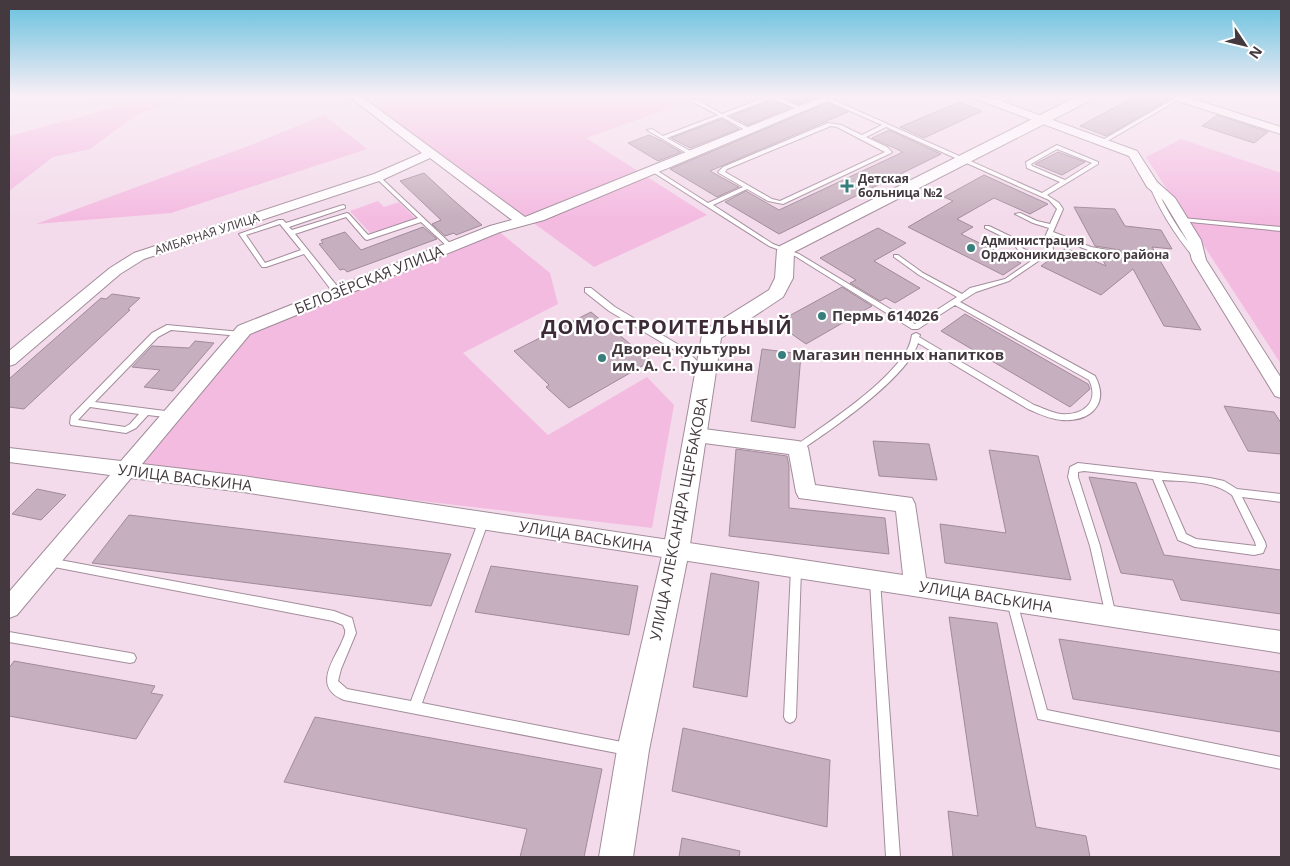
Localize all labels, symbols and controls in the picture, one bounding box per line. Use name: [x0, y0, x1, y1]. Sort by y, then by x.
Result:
north arrow: [1220, 20, 1270, 70]
text: N: [1245, 43, 1267, 63]
place label: Детская больница №2: [858, 170, 943, 201]
marker: Детская больница №2: [840, 179, 854, 193]
street label: АМБАРНАЯ УЛИЦА: [152, 208, 262, 258]
place label: Администрация Орджоникидзевского района: [981, 232, 1169, 263]
street label: БЕЛОЗЁРСКАЯ УЛИЦА: [291, 240, 447, 318]
marker: Администрация Орджоникидзевского района: [965, 242, 977, 254]
place label: Пермь 614026: [832, 305, 939, 325]
marker: Пермь 614026: [816, 310, 828, 322]
district label: ДОМОСТРОИТЕЛЬНЫЙ: [541, 313, 793, 340]
place label: Дворец культуры им. А. С. Пушкина: [612, 338, 753, 375]
place label: Магазин пенных напитков: [792, 344, 1004, 364]
marker: Магазин пенных напитков: [776, 349, 788, 361]
marker: Дворец культуры им. А. С. Пушкина: [596, 352, 608, 364]
street label: УЛИЦА АЛЕКСАНДРА ЩЕРБАКОВА: [645, 395, 712, 642]
street label: УЛИЦА ВАСЬКИНА: [117, 459, 254, 495]
street label: УЛИЦА ВАСЬКИНА: [518, 516, 655, 557]
street label: УЛИЦА ВАСЬКИНА: [918, 576, 1055, 617]

